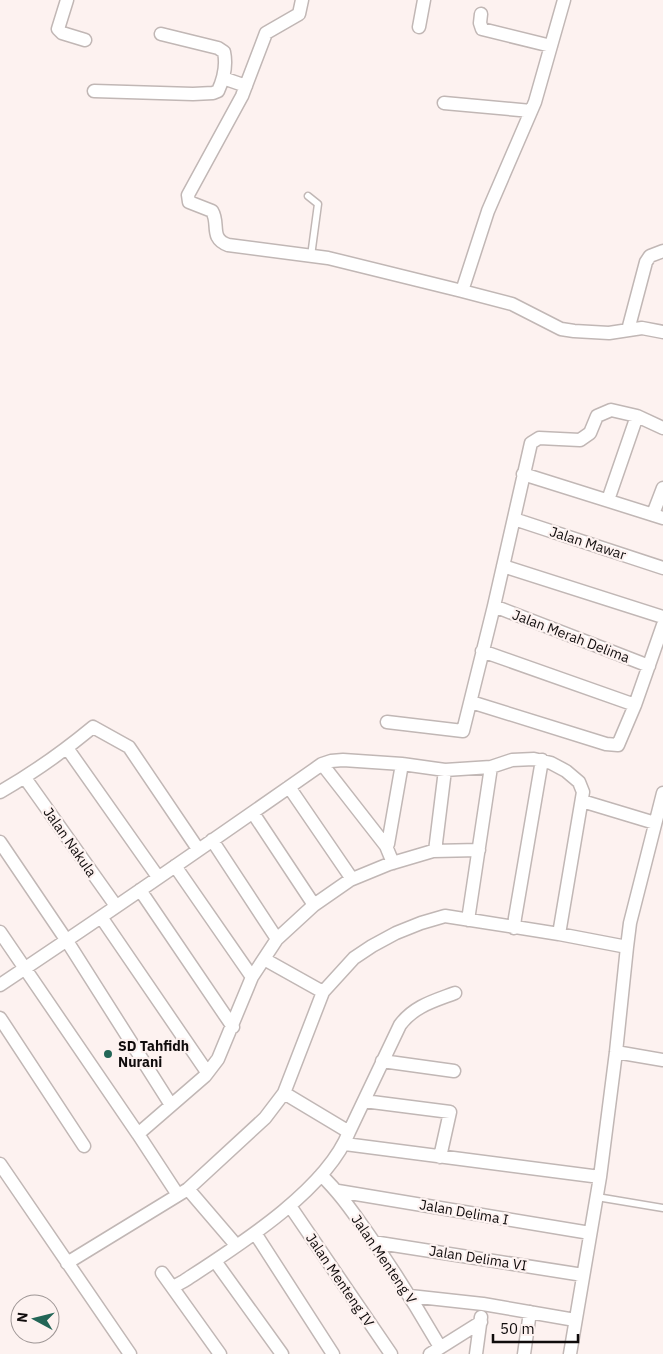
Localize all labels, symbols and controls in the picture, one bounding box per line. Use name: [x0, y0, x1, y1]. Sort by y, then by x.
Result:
street label: Jalan Mawar: [548, 522, 628, 564]
street label: Jalan Merah Delima: [510, 605, 633, 667]
street label: Jalan Nakula: [39, 804, 101, 881]
place label: SD Tahfidh Nurani: [118, 1037, 189, 1071]
marker: SD Tahfidh Nurani: [102, 1048, 114, 1060]
street label: Jalan Delima I: [418, 1195, 510, 1229]
street label: Jalan Menteng V: [347, 1211, 421, 1307]
street label: Jalan Menteng IV: [302, 1230, 378, 1331]
street label: Jalan Delima VI: [428, 1241, 528, 1275]
north arrow: [10, 1294, 60, 1344]
text: N: [13, 1311, 32, 1324]
scale bar: [493, 1312, 578, 1344]
text: 50 m: [500, 1319, 535, 1338]

